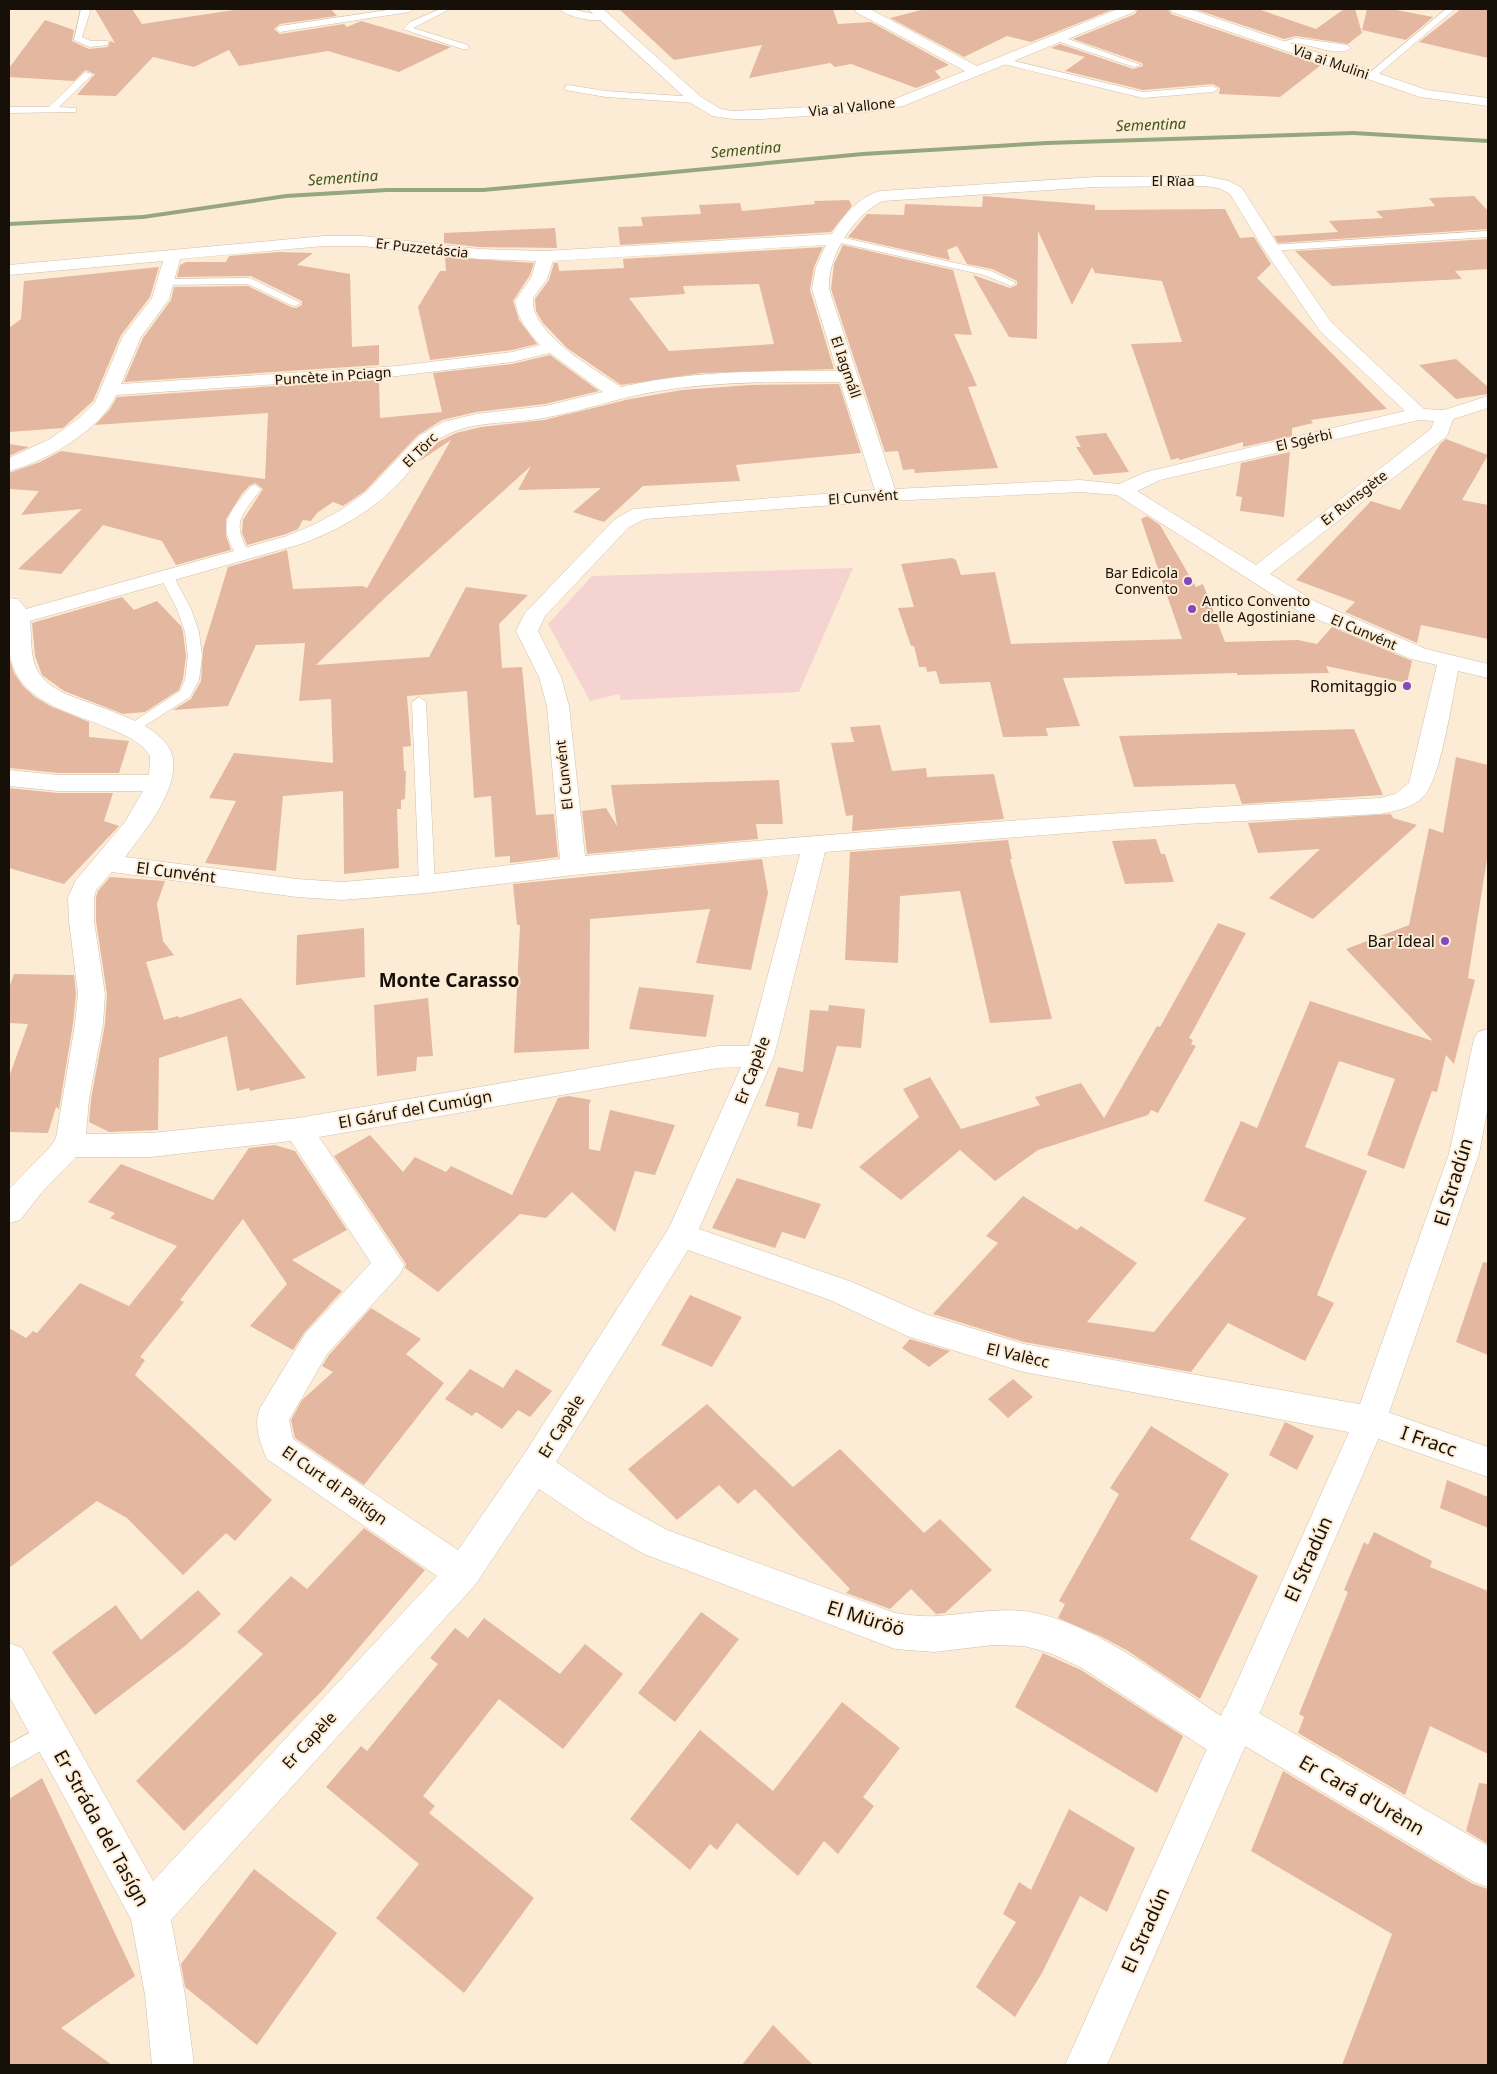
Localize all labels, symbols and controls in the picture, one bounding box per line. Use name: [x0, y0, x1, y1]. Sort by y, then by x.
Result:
street label: Via ai Mulini: [1291, 40, 1372, 83]
street label: Via al Vallone: [808, 93, 896, 120]
water label: Sementina: [1115, 113, 1187, 135]
water label: Sementina: [710, 136, 782, 162]
water label: Sementina: [307, 165, 379, 189]
street label: El Rïaa: [1151, 171, 1195, 190]
street label: Er Puzzetáscia: [375, 233, 469, 262]
street label: El Iagmáll: [827, 333, 866, 400]
street label: Puncète in Pciagn: [274, 362, 392, 389]
street label: El Sgérbi: [1274, 424, 1334, 455]
street label: El Törc: [398, 428, 442, 471]
street label: Er Runsgète: [1317, 466, 1391, 530]
street label: El Cunvént: [827, 485, 898, 508]
place label: Bar Edicola Convento: [1105, 563, 1178, 598]
marker: Bar Edicola Convento: [1182, 575, 1194, 587]
place label: Antico Convento delle Agostiniane: [1202, 591, 1315, 626]
marker: Antico Convento delle Agostiniane: [1186, 603, 1198, 615]
street label: El Cunvént: [1328, 609, 1400, 654]
place label: Romitaggio: [1310, 675, 1397, 697]
marker: Romitaggio: [1401, 680, 1413, 692]
street label: El Cunvént: [550, 739, 577, 811]
street label: El Cunvént: [135, 856, 217, 888]
place label: Bar Ideal: [1367, 930, 1435, 952]
marker: Bar Ideal: [1439, 935, 1451, 947]
district label: Monte Carasso: [379, 967, 519, 993]
street label: Er Capèle: [729, 1033, 775, 1107]
street label: El Gáruf del Cumúgn: [336, 1085, 494, 1133]
street label: El Stradún: [1427, 1135, 1479, 1229]
street label: El Valècc: [984, 1337, 1052, 1373]
street label: Er Capèle: [533, 1390, 589, 1462]
street label: I Fracc: [1398, 1419, 1460, 1463]
street label: El Curt di Paitígn: [278, 1440, 392, 1530]
street label: El Stradún: [1278, 1512, 1338, 1606]
street label: El Müröö: [824, 1594, 908, 1642]
street label: Er Capèle: [277, 1707, 341, 1773]
street label: Er Stráda del Tasígn: [48, 1745, 156, 1911]
street label: Er Cará d'Urènn: [1295, 1749, 1429, 1841]
street label: El Stradún: [1115, 1883, 1175, 1977]

